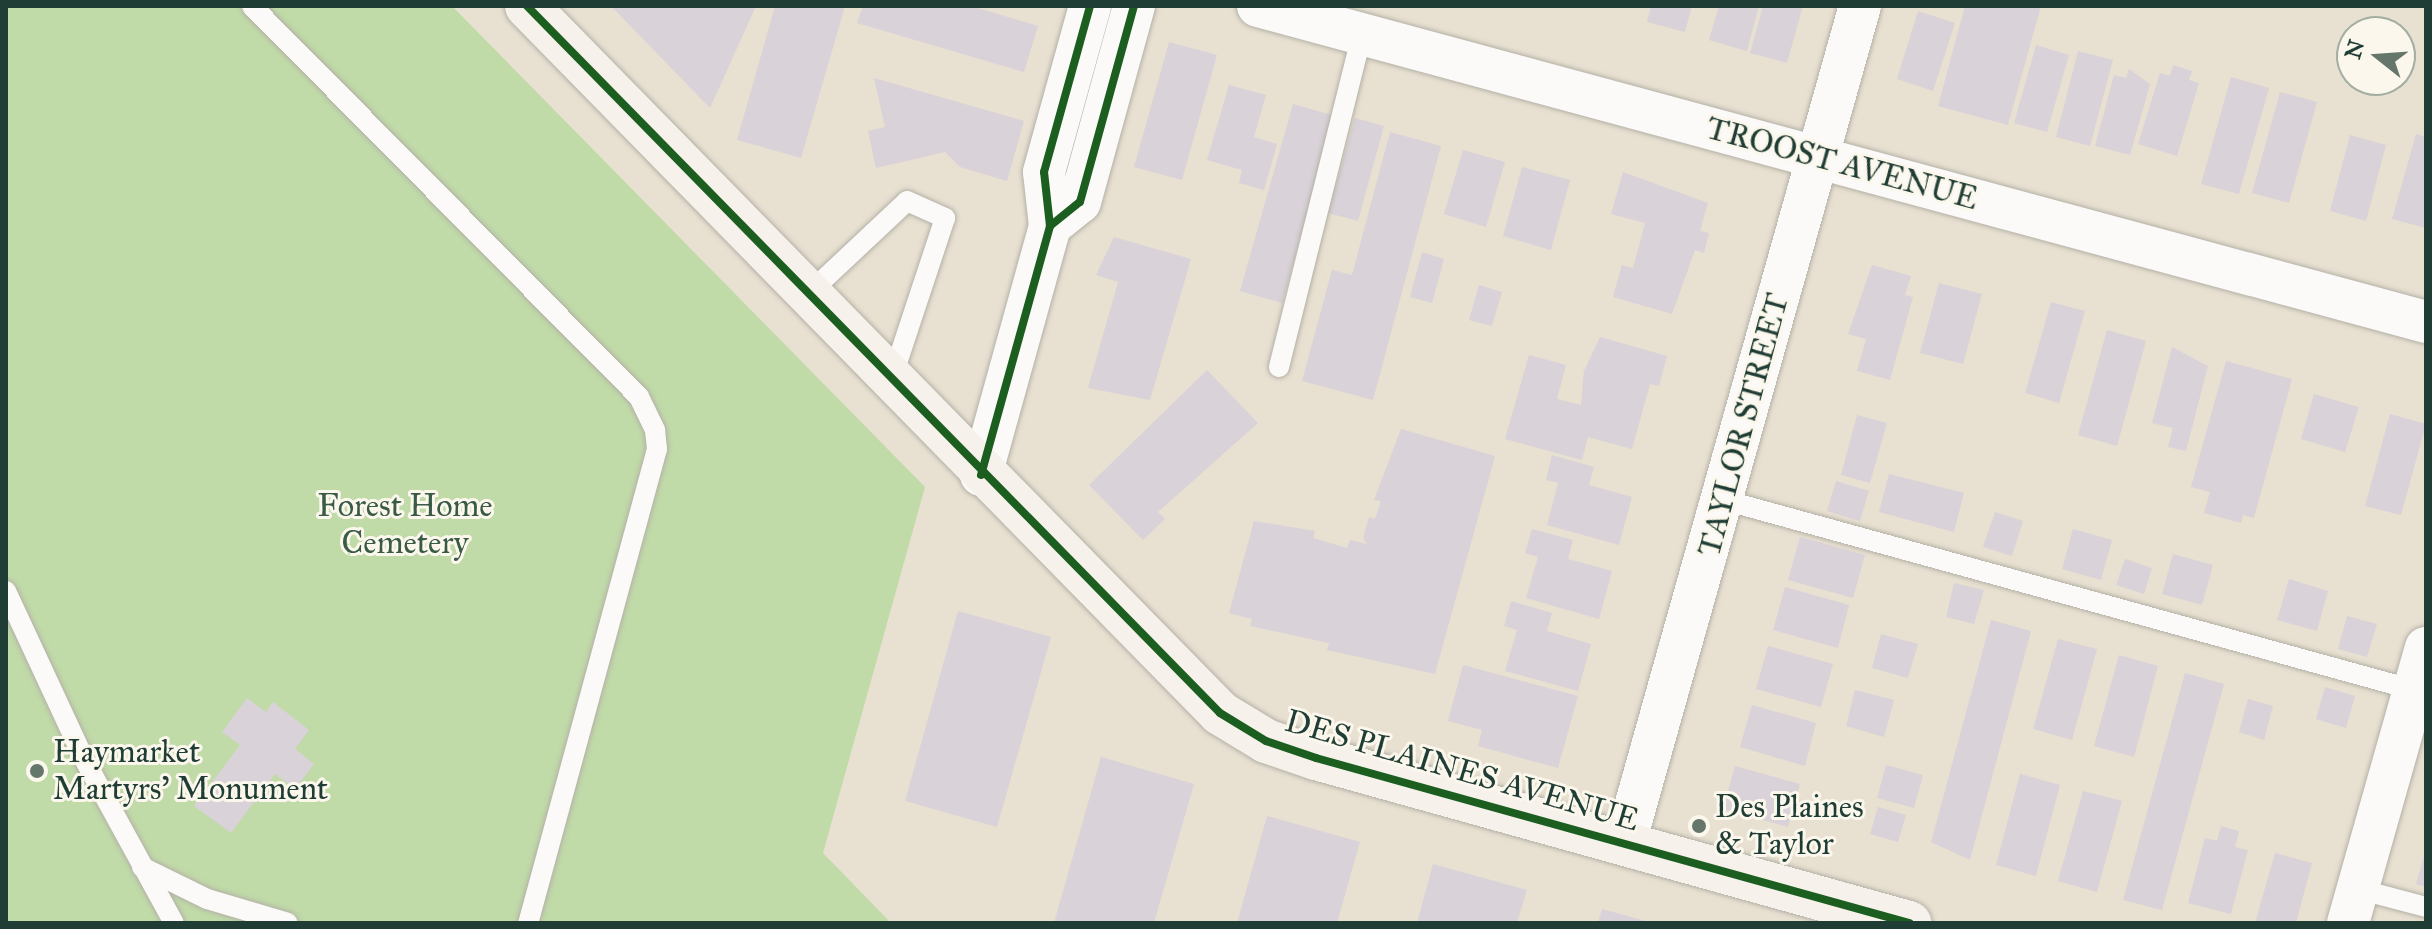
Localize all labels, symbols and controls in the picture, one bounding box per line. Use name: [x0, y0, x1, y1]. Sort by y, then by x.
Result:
north arrow: [2336, 16, 2416, 96]
text: N: [2339, 37, 2370, 62]
street label: TROOST AVENUE: [1702, 109, 1982, 219]
street label: TAYLOR STREET: [1690, 289, 1798, 561]
park label: Forest Home Cemetery: [317, 488, 493, 563]
street label: DES PLAINES AVENUE: [1281, 702, 1643, 840]
place label: Haymarket Martyrs' Monument: [53, 734, 328, 809]
marker: Haymarket Martyrs' Monument: [28, 762, 46, 780]
place label: Des Plaines & Taylor: [1715, 789, 1864, 864]
marker: Des Plaines & Taylor: [1690, 817, 1708, 835]

